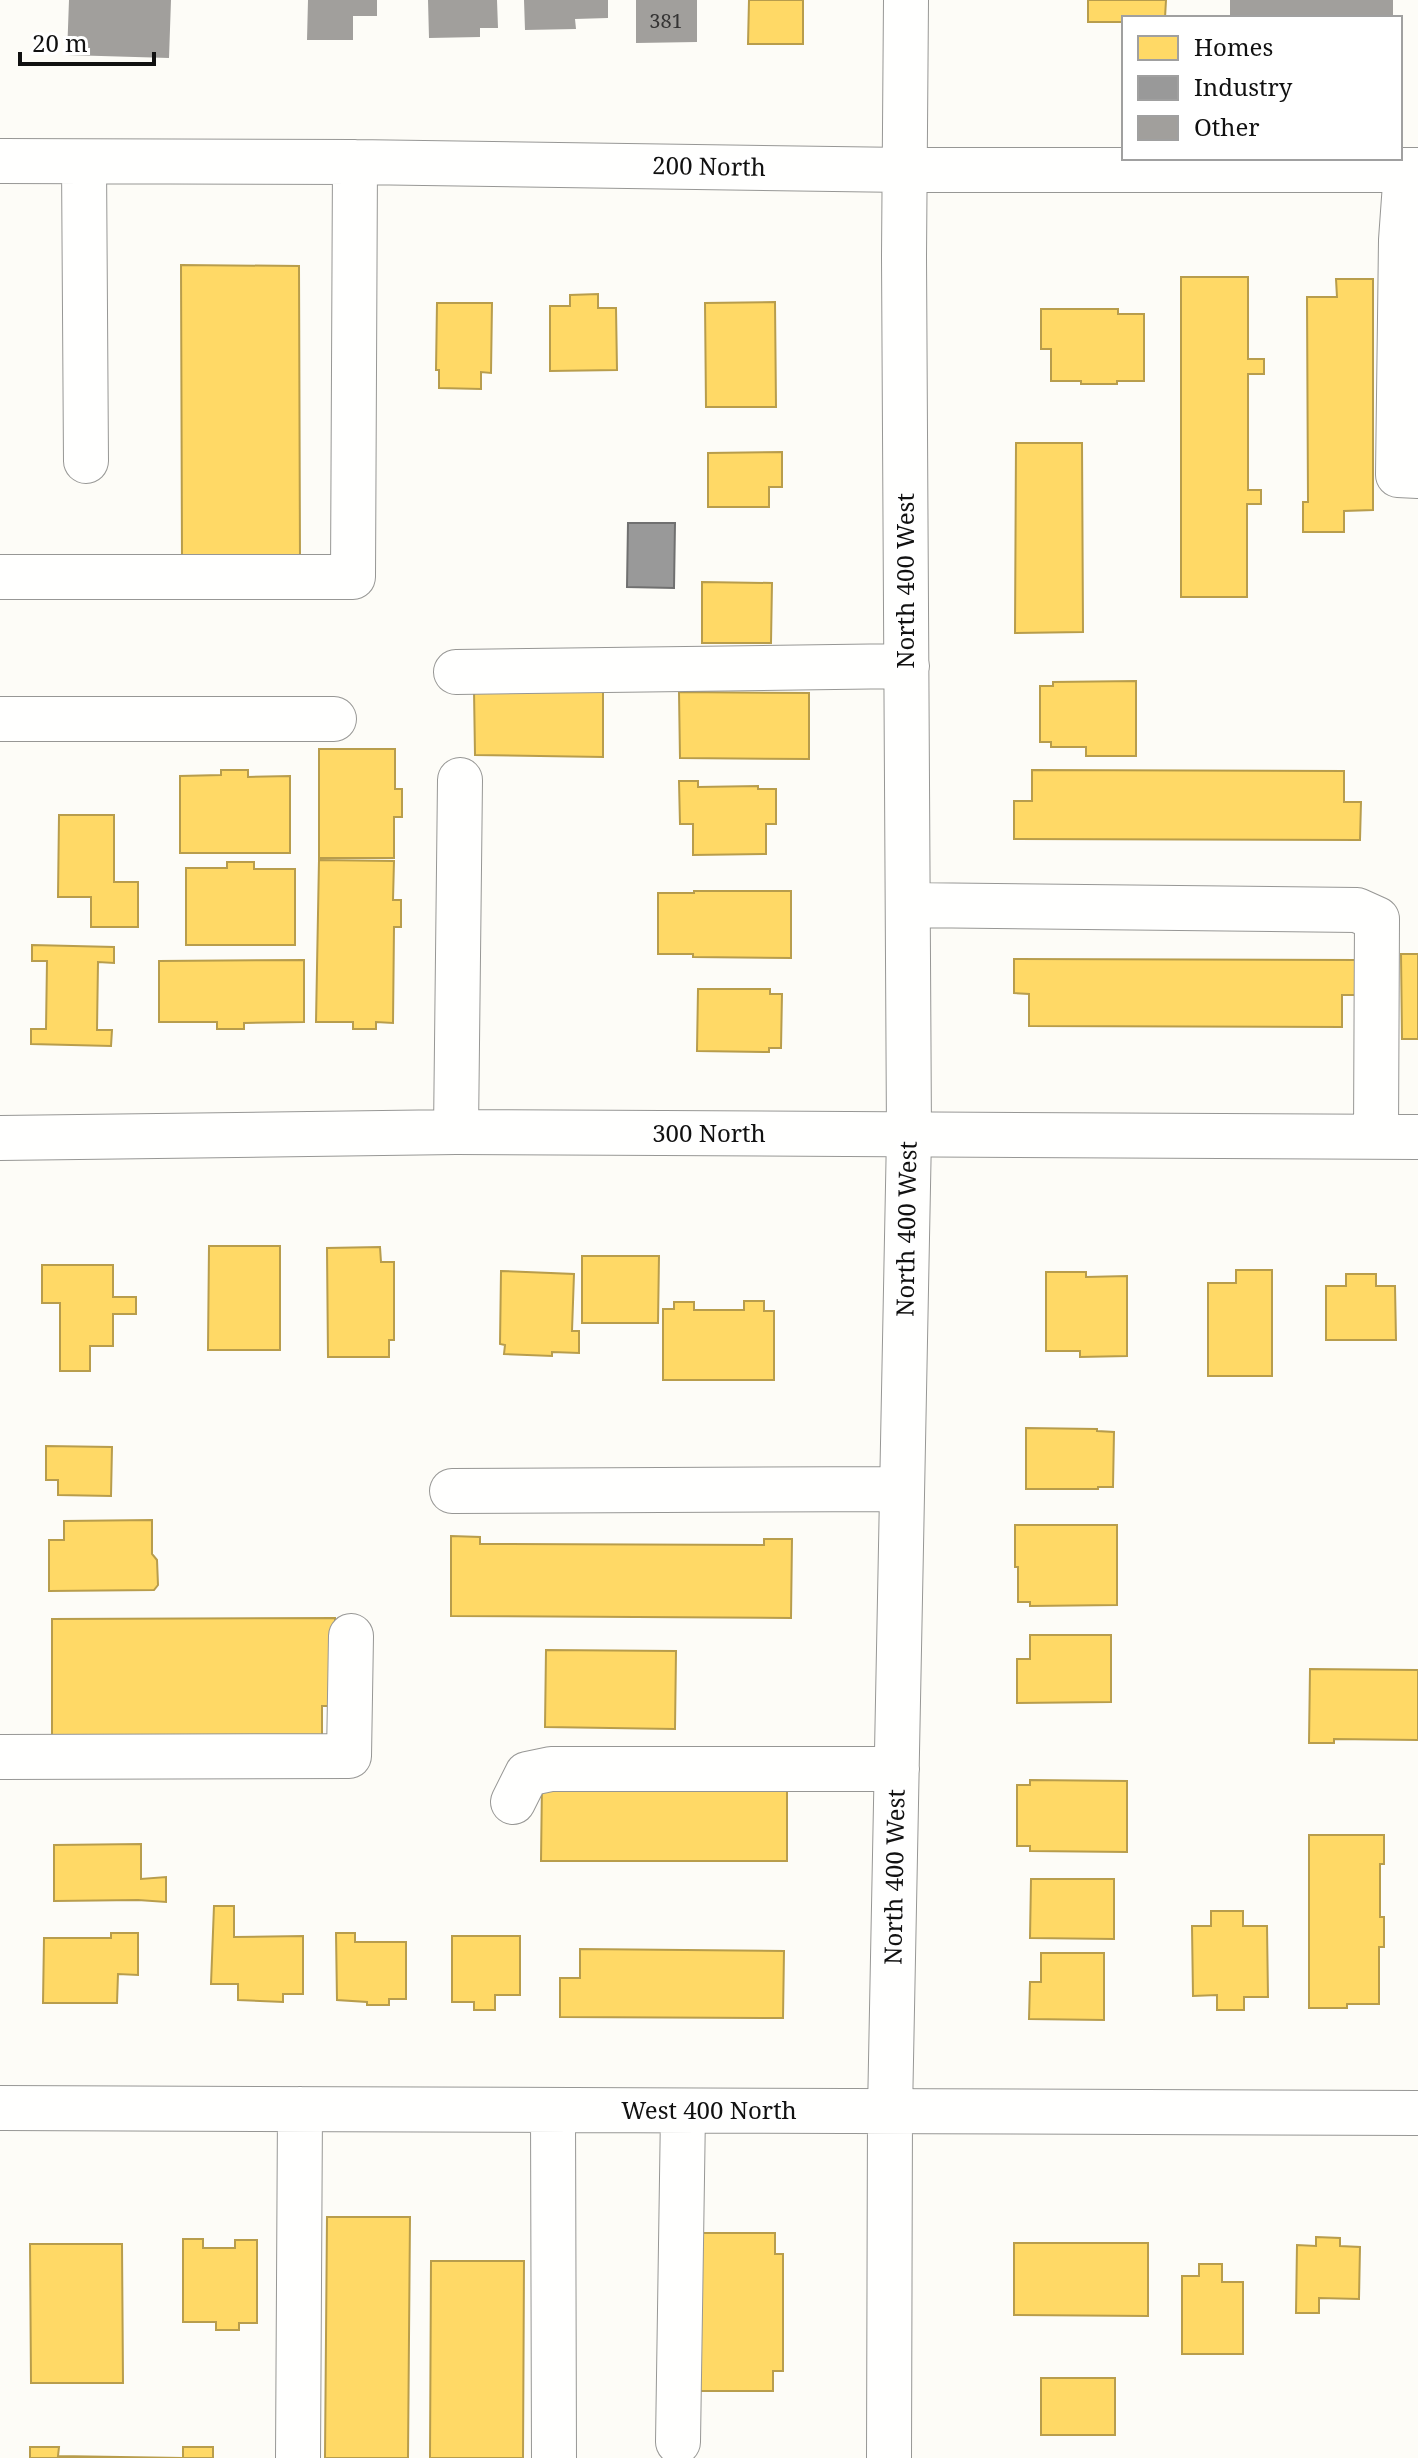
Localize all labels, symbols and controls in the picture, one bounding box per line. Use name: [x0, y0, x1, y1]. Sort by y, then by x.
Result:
house number: 381: [649, 7, 683, 34]
scale bar: [20, 16, 154, 66]
legend: [1122, 16, 1402, 160]
text: 20 m: [32, 26, 88, 59]
text: Homes: [1194, 30, 1273, 63]
text: Industry: [1194, 70, 1293, 103]
text: Other: [1194, 110, 1260, 143]
street label: 200 North: [652, 148, 766, 183]
street label: North 400 West: [888, 493, 921, 669]
street label: 300 North: [652, 1116, 766, 1149]
street label: North 400 West: [887, 1141, 924, 1317]
street label: North 400 West: [875, 1789, 912, 1965]
street label: West 400 North: [621, 2093, 797, 2126]

